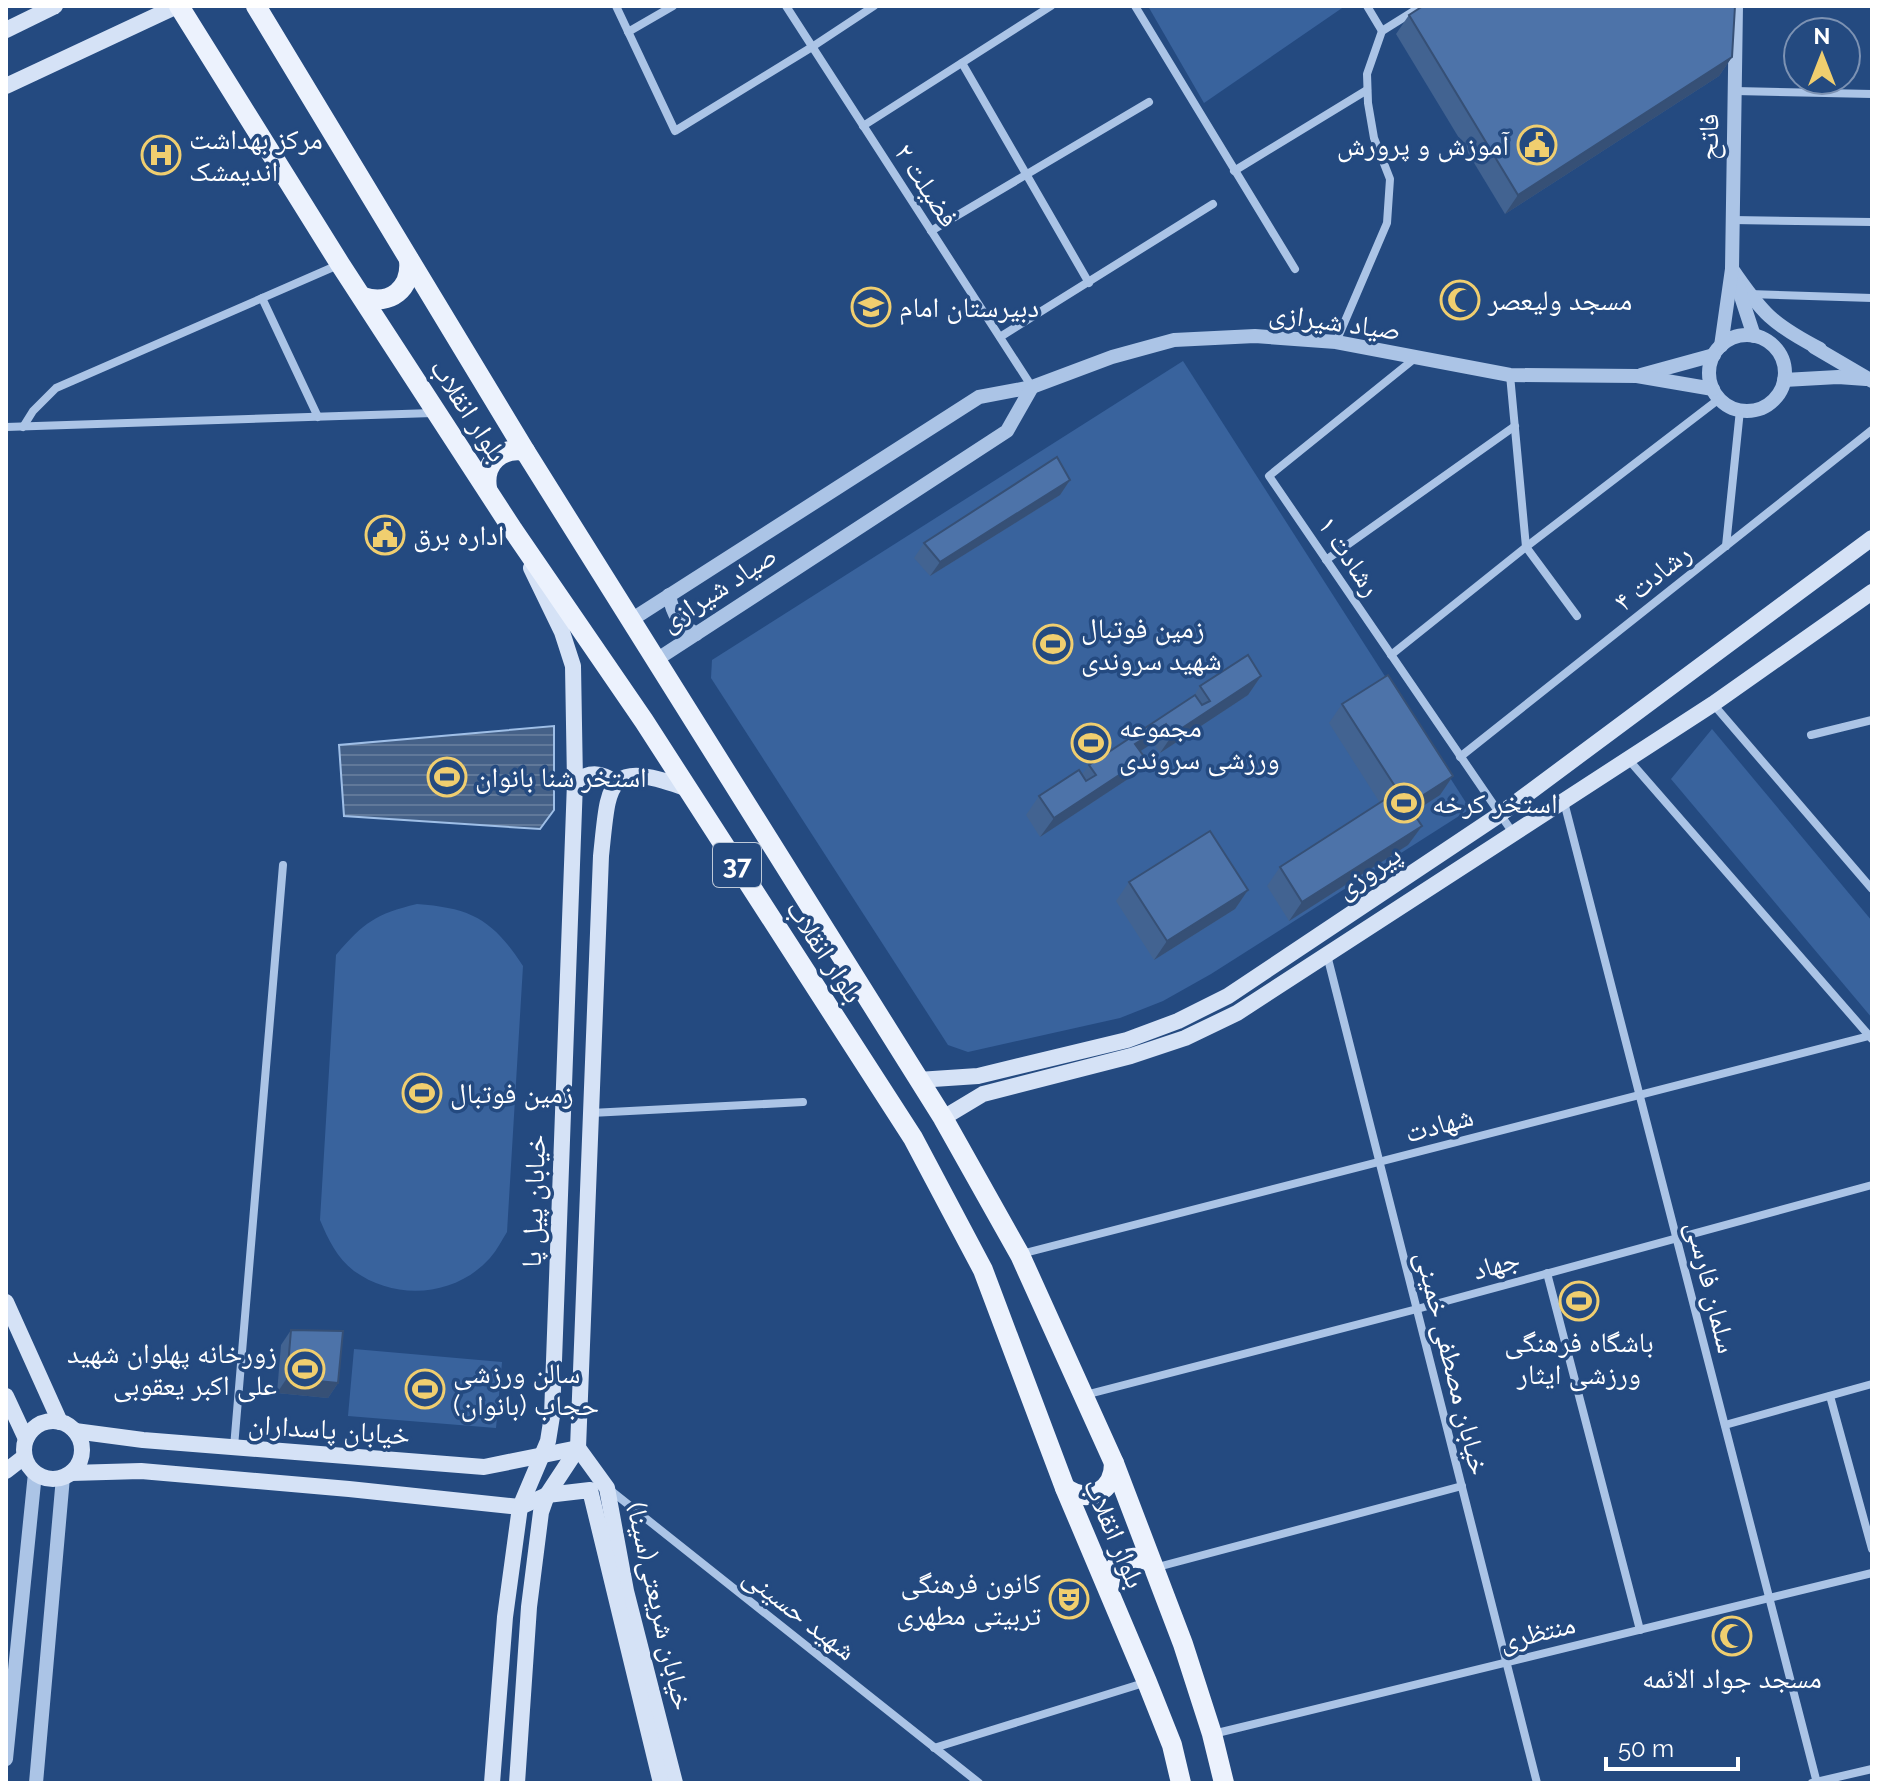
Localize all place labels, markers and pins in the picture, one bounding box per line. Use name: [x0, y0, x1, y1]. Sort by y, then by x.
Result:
place label: مرکز بهداشت اندیمشک: [189, 123, 323, 188]
public building icon: آموزش و پرورش: [1516, 124, 1558, 166]
place label: آموزش و پرورش: [1337, 129, 1510, 163]
hospital icon: مرکز بهداشت اندیمشک: [140, 134, 182, 176]
mosque icon: مسجد ولیعصر: [1439, 279, 1481, 321]
place label: مسجد ولیعصر: [1487, 284, 1632, 317]
school or university icon: دبیرستان امام: [850, 286, 892, 328]
place label: دبیرستان امام: [899, 291, 1039, 326]
public building icon: اداره برق: [364, 514, 406, 556]
place label: اداره برق: [413, 519, 504, 553]
place label: زمین فوتبال شهید سروندی: [1081, 612, 1222, 677]
sports icon: زمین فوتبال شهید سروندی: [1032, 623, 1074, 665]
place label: مجموعه ورزشی سروندی: [1119, 711, 1280, 777]
sports icon: مجموعه ورزشی سروندی: [1070, 722, 1112, 764]
sports icon: استخر شنا بانوان: [426, 756, 468, 798]
place label: استخر شنا بانوان: [475, 761, 647, 794]
sports icon: استخر کرخه: [1383, 782, 1425, 824]
place label: استخر کرخه: [1432, 787, 1558, 820]
sports icon: زمین فوتبال: [401, 1072, 443, 1114]
place label: زمین فوتبال: [450, 1077, 574, 1111]
sports icon: باشگاه فرهنگی ورزشی ایثار: [1558, 1280, 1600, 1322]
place label: باشگاه فرهنگی ورزشی ایثار: [1504, 1326, 1654, 1392]
place label: زورخانه پهلوان شهید علی اکبر یعقوبی: [67, 1337, 277, 1403]
sports icon: زورخانه پهلوان شهید علی اکبر یعقوبی: [284, 1348, 326, 1390]
place label: سالن ورزشی حجاب (بانوان): [453, 1357, 599, 1422]
sports icon: سالن ورزشی حجاب (بانوان): [404, 1368, 446, 1410]
place label: کانون فرهنگی تربیتی مطهری: [896, 1567, 1041, 1633]
theatre icon: کانون فرهنگی تربیتی مطهری: [1048, 1578, 1090, 1620]
mosque icon: مسجد جواد الائمه: [1711, 1615, 1753, 1657]
place label: مسجد جواد الائمه: [1642, 1662, 1822, 1695]

